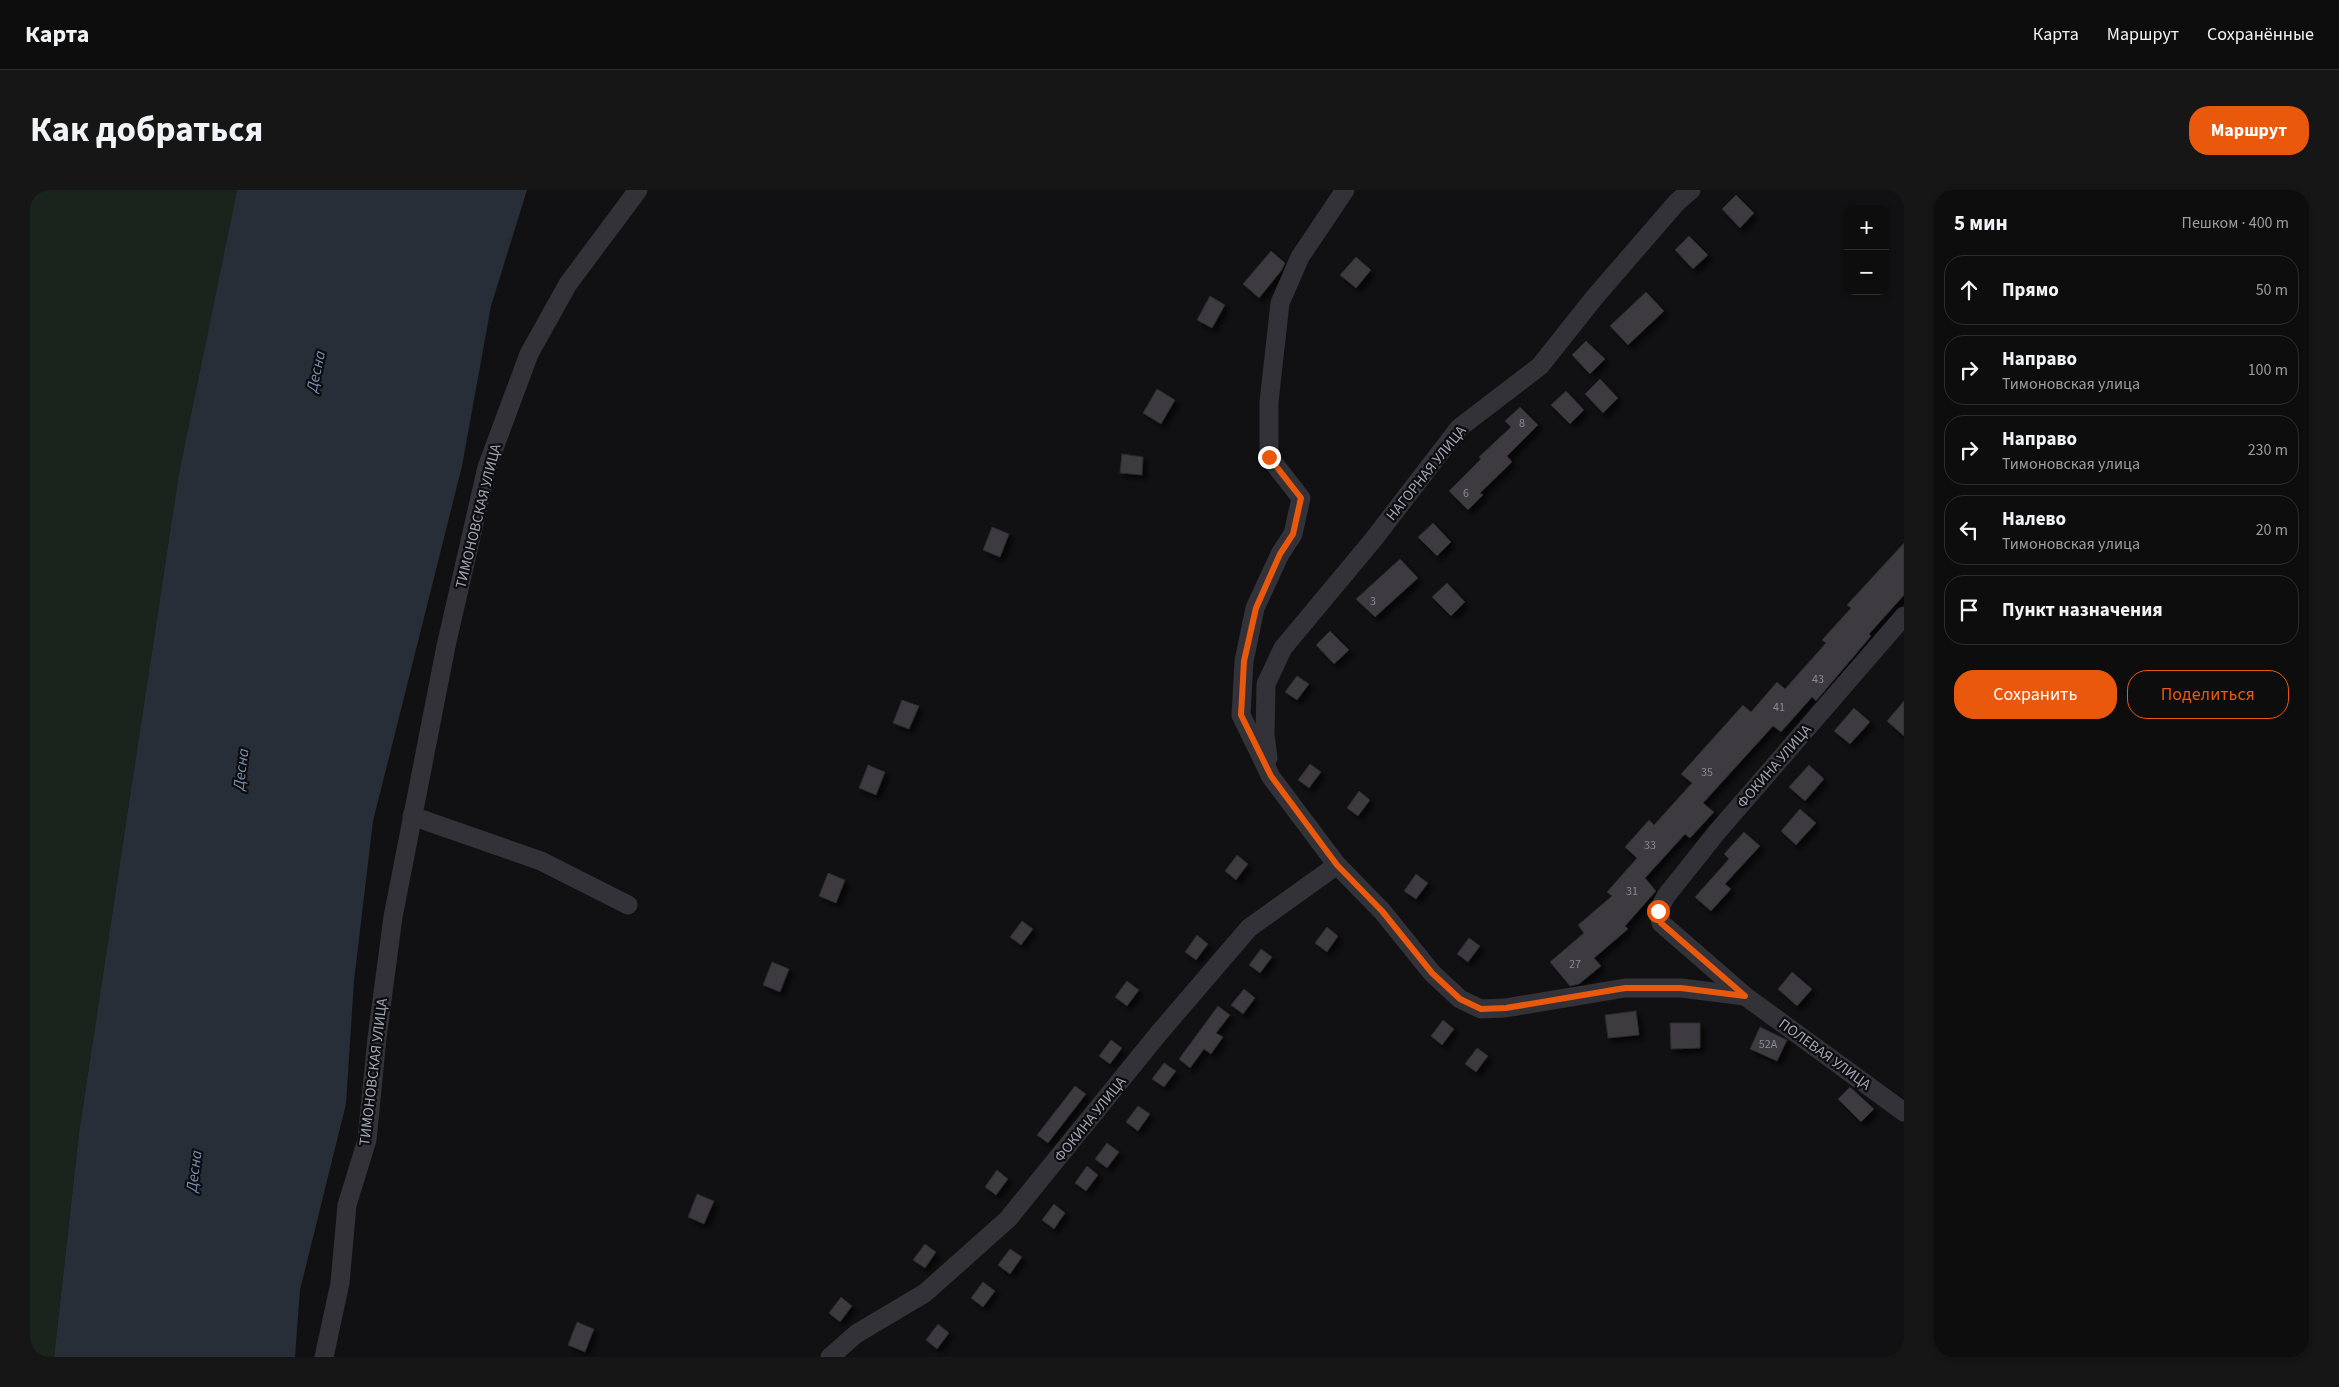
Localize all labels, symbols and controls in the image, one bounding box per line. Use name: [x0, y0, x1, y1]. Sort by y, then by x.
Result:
text: Карта: [25, 17, 89, 52]
text: Карта: [2033, 22, 2079, 47]
text: Маршрут: [2107, 22, 2179, 47]
text: Сохранённые: [2207, 22, 2314, 47]
text: Как добраться: [30, 105, 263, 155]
button: Маршрут: [2189, 106, 2309, 155]
map controls: [1844, 205, 1889, 295]
button: +: [1844, 205, 1889, 250]
text: 5 мин: [1954, 208, 2008, 238]
text: Пешком · 400 m: [2182, 212, 2289, 234]
button: −: [1844, 250, 1889, 295]
icon: ahead: [1955, 276, 1983, 304]
text: Прямо: [2002, 277, 2059, 304]
text: 50 m: [2256, 279, 2288, 301]
text: Направо: [2002, 346, 2077, 373]
water label: Десна: [301, 348, 331, 395]
icon: right: [1955, 356, 1983, 384]
text: 100 m: [2248, 359, 2288, 381]
text: Тимоновская улица: [2002, 373, 2140, 395]
house number: 8: [1519, 415, 1525, 432]
street label: НАГОРНАЯ УЛИЦА: [1381, 421, 1472, 525]
text: Направо: [2002, 426, 2077, 453]
icon: right: [1955, 436, 1983, 464]
text: 230 m: [2248, 439, 2288, 461]
street label: ТИМОНОВСКАЯ УЛИЦА: [450, 441, 507, 591]
route end: [1258, 446, 1281, 469]
text: Тимоновская улица: [2002, 453, 2140, 475]
house number: 6: [1463, 485, 1469, 502]
text: Налево: [2002, 506, 2066, 533]
icon: left: [1955, 516, 1983, 544]
text: 20 m: [2256, 519, 2288, 541]
text: Тимоновская улица: [2002, 533, 2140, 555]
house number: 3: [1370, 593, 1376, 610]
icon: arrive: [1955, 596, 1983, 624]
text: Пункт назначения: [2002, 597, 2163, 624]
button: Сохранить: [1954, 670, 2117, 719]
button: Поделиться: [2127, 670, 2289, 719]
house number: 43: [1812, 671, 1824, 688]
house number: 41: [1773, 699, 1785, 716]
street label: ФОКИНА УЛИЦА: [1732, 719, 1817, 813]
water label: Десна: [227, 747, 255, 792]
house number: 35: [1701, 764, 1713, 781]
house number: 33: [1644, 837, 1656, 854]
house number: 31: [1626, 883, 1638, 900]
route start: [1647, 900, 1670, 923]
house number: 27: [1569, 956, 1581, 973]
street label: ТИМОНОВСКАЯ УЛИЦА: [354, 996, 393, 1147]
street label: ПОЛЕВАЯ УЛИЦА: [1774, 1014, 1876, 1096]
house number: 52А: [1759, 1036, 1778, 1053]
street label: ФОКИНА УЛИЦА: [1049, 1072, 1132, 1166]
water label: Десна: [180, 1149, 208, 1194]

